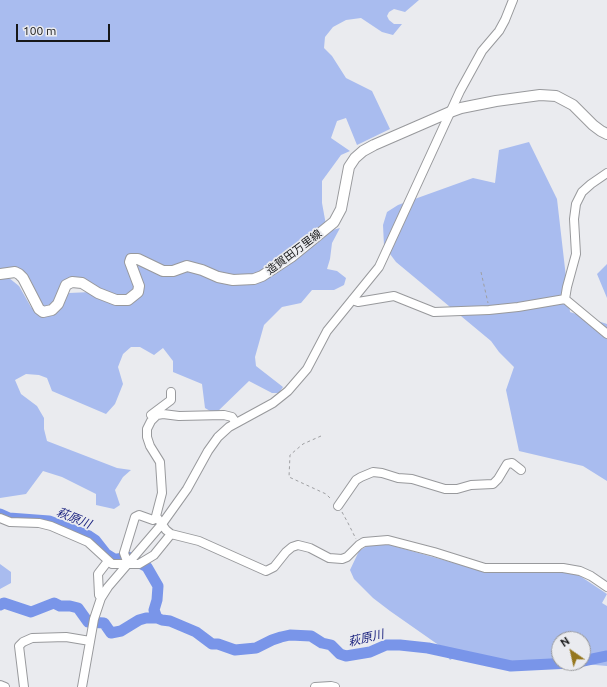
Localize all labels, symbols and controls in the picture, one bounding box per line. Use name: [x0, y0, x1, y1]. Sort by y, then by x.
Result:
scale bar: [18, 16, 112, 42]
text: 100 m: [23, 24, 56, 37]
street label: 造賀田万里線: [264, 227, 324, 277]
water label: 萩原川: [55, 505, 93, 531]
water label: 萩原川: [347, 627, 385, 649]
north arrow: [551, 631, 591, 671]
text: N: [558, 635, 572, 649]

